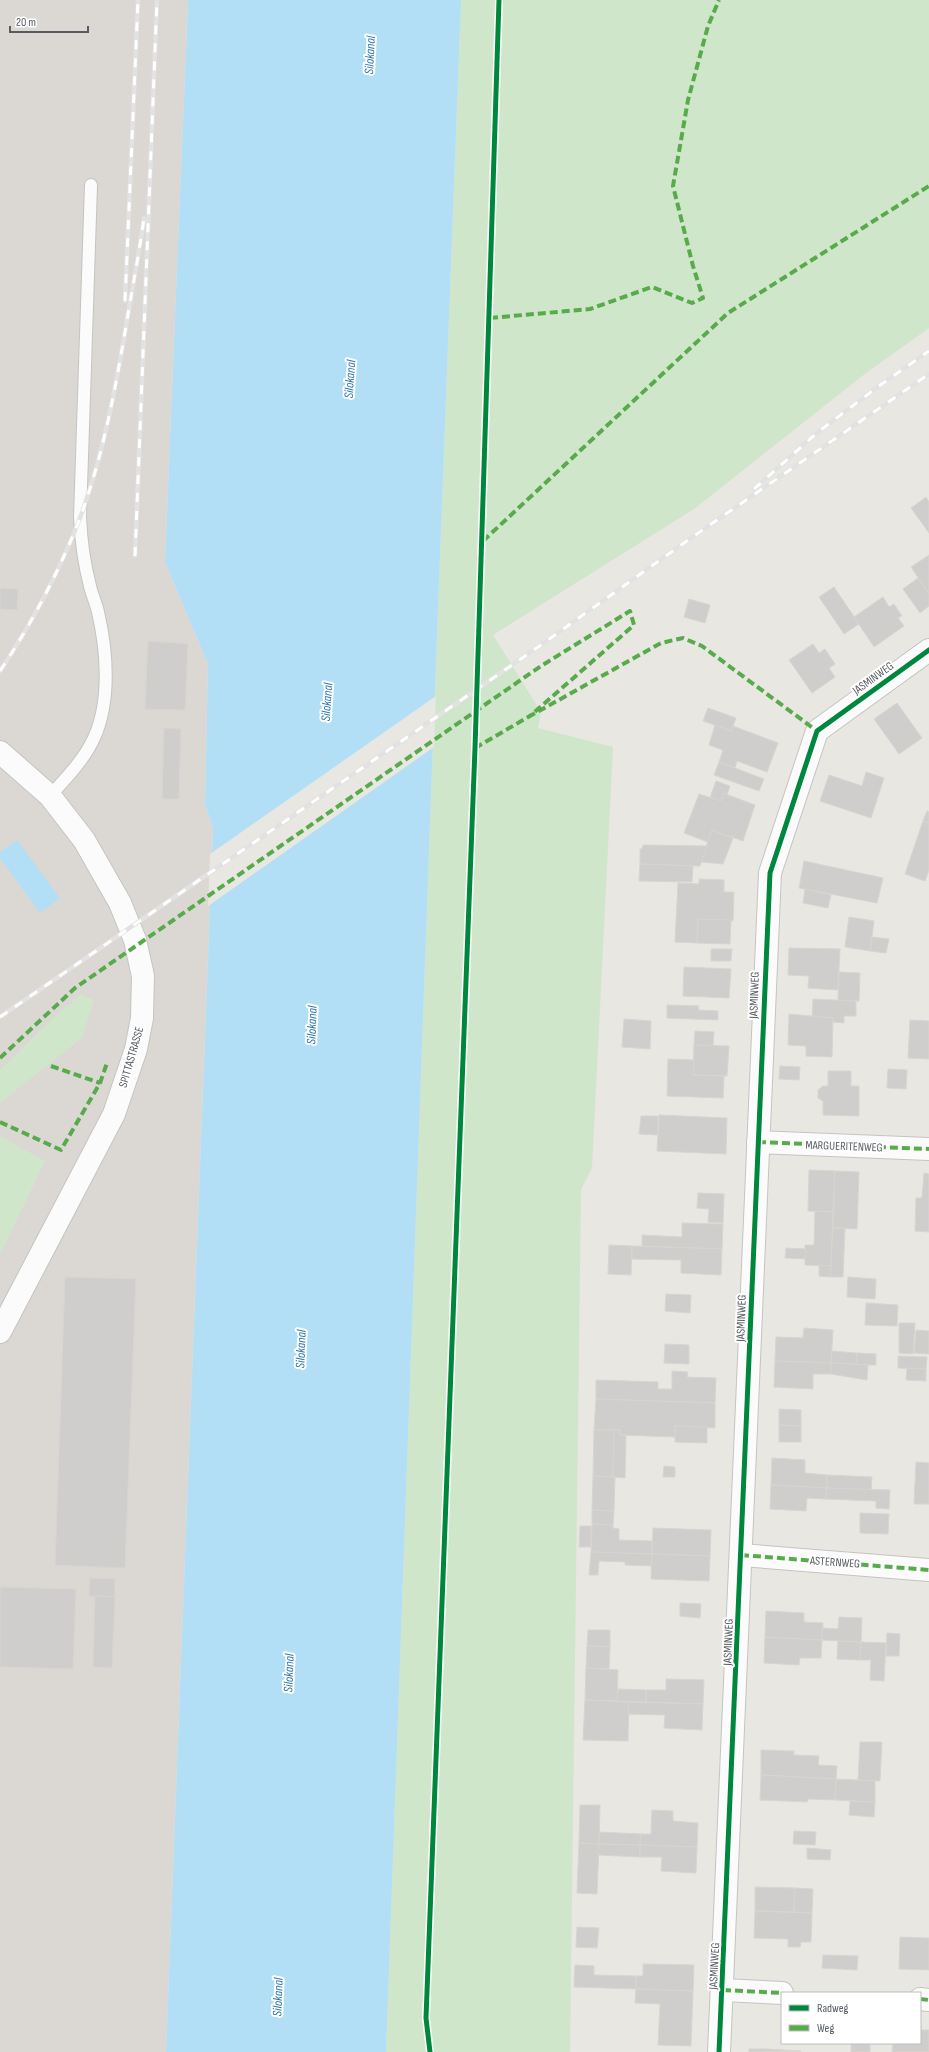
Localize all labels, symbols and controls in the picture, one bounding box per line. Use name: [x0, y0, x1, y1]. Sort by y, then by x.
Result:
scale bar: [10, 8, 88, 34]
text: 20 m: [16, 15, 36, 30]
water label: Silokanal: [361, 35, 379, 75]
water label: Silokanal: [341, 359, 359, 399]
street label: JASMINWEG: [849, 659, 897, 699]
water label: Silokanal: [318, 682, 336, 722]
street label: JASMINWEG: [746, 971, 763, 1020]
water label: Silokanal: [303, 1005, 321, 1045]
street label: SPITTASTRASSE: [116, 1025, 147, 1089]
street label: MARGUERITENWEG: [805, 1138, 883, 1155]
street label: JASMINWEG: [733, 1294, 750, 1343]
water label: Silokanal: [292, 1329, 310, 1369]
street label: ASTERNWEG: [808, 1553, 861, 1572]
street label: JASMINWEG: [720, 1618, 737, 1667]
water label: Silokanal: [280, 1653, 298, 1693]
street label: JASMINWEG: [706, 1942, 723, 1991]
water label: Silokanal: [269, 1977, 287, 2017]
legend: [781, 1992, 921, 2044]
text: Radweg: [817, 2001, 849, 2016]
text: Weg: [817, 2021, 834, 2036]

